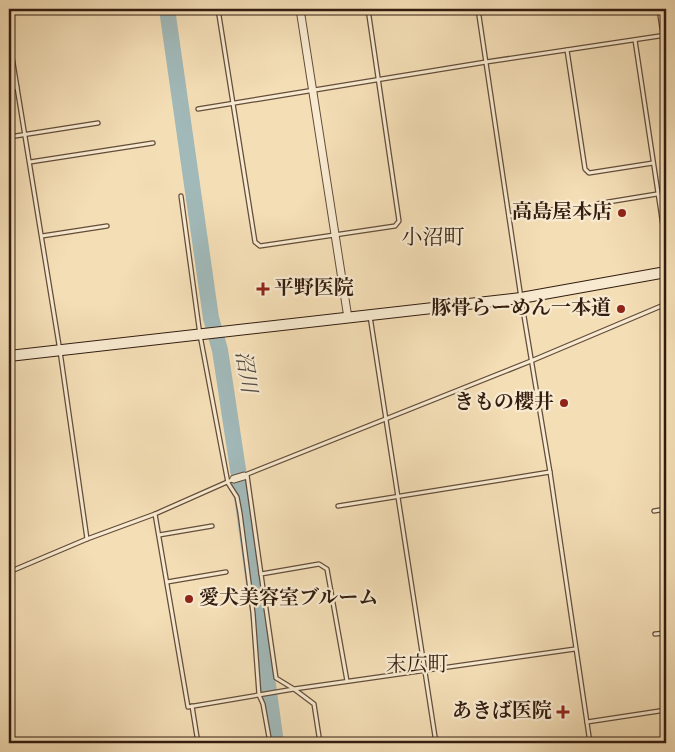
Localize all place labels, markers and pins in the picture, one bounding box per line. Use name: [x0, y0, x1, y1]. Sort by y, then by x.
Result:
place label: 高島屋本店: [512, 199, 612, 227]
marker: 高島屋本店: [616, 207, 628, 219]
place label: 平野医院: [274, 275, 354, 303]
marker: 平野医院: [256, 282, 270, 296]
place label: 豚骨らーめん一本道: [431, 295, 611, 323]
marker: 豚骨らーめん一本道: [615, 303, 627, 315]
place label: きもの櫻井: [454, 389, 554, 417]
marker: きもの櫻井: [558, 397, 570, 409]
place label: 愛犬美容室ブルーム: [199, 585, 378, 613]
marker: 愛犬美容室ブルーム: [183, 593, 195, 605]
place label: あきば医院: [452, 698, 552, 726]
marker: あきば医院: [556, 705, 570, 719]

